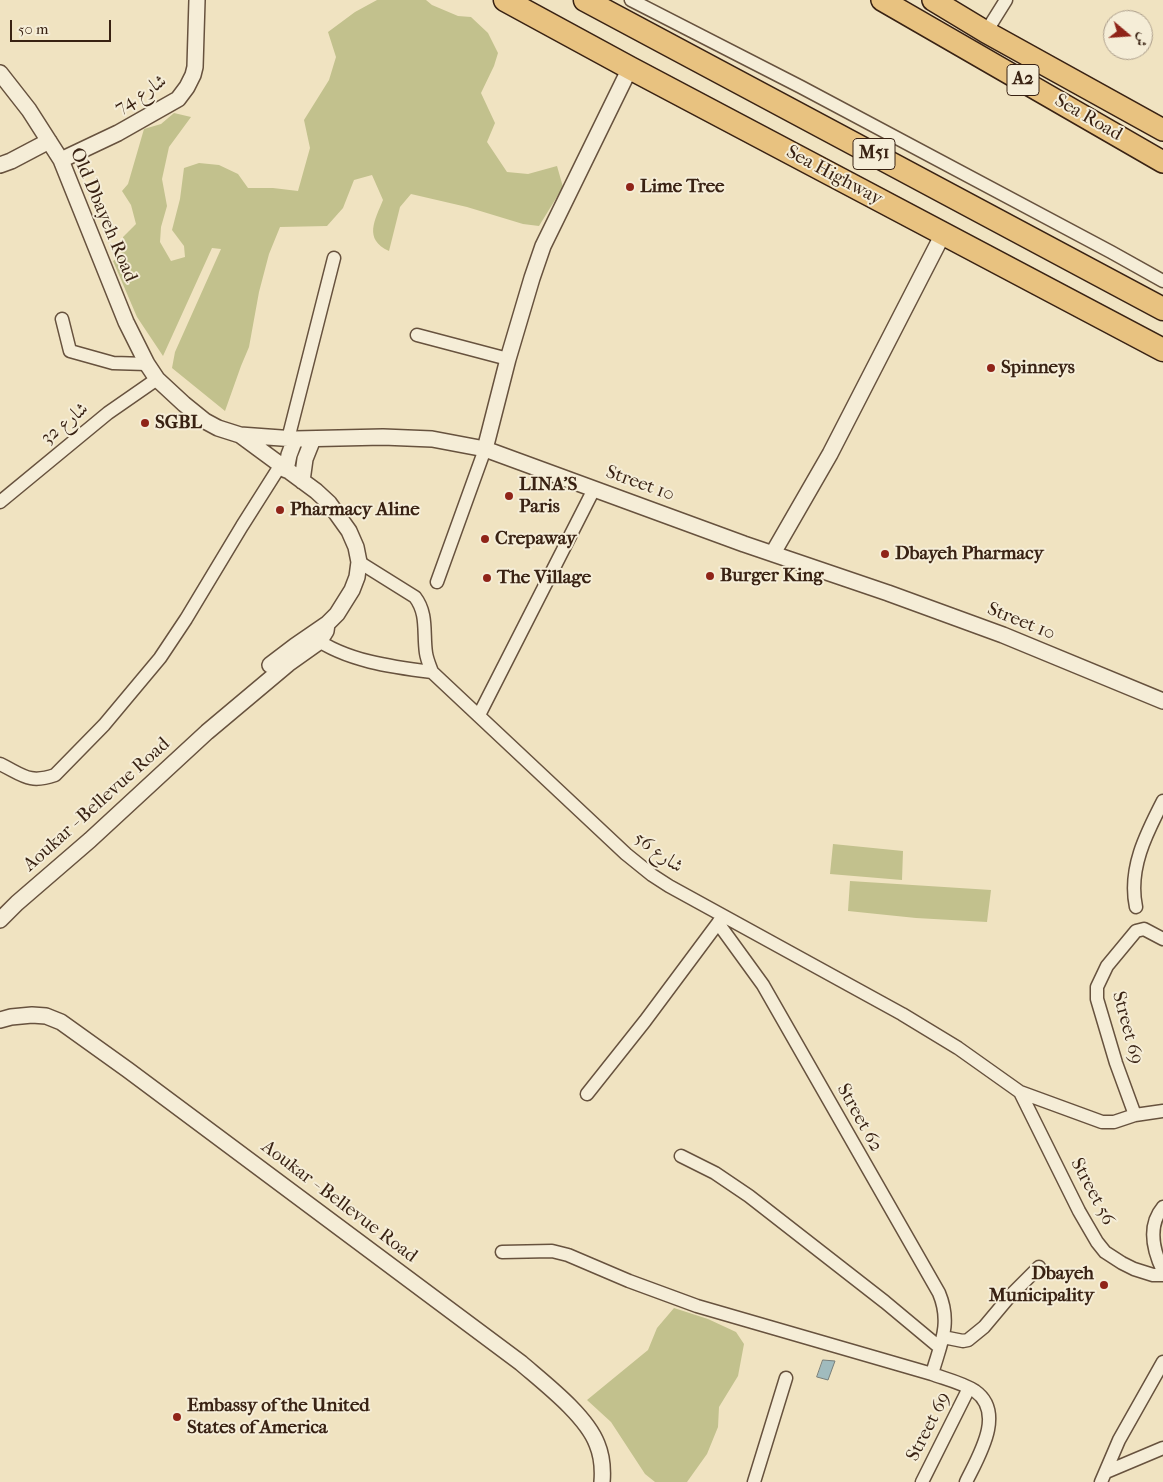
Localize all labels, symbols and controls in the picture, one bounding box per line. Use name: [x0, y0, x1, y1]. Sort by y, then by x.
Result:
scale bar: [12, 10, 114, 42]
north arrow: [1103, 10, 1153, 60]
text: 50 m: [18, 20, 48, 38]
text: ش: [1132, 30, 1152, 49]
road number: A2: [1007, 64, 1039, 96]
street label: شارع 74: [111, 70, 171, 120]
street label: Sea Road: [1050, 90, 1126, 146]
road number: M51: [853, 138, 895, 170]
street label: Sea Highway: [782, 141, 886, 211]
street label: Old Dbayeh Road: [64, 144, 142, 286]
place label: Lime Tree: [640, 176, 724, 198]
marker: Lime Tree: [624, 181, 636, 193]
place label: Spinneys: [1001, 357, 1075, 379]
marker: Spinneys: [985, 362, 997, 374]
street label: شارع 32: [37, 398, 93, 450]
place label: SGBL: [155, 412, 202, 434]
marker: SGBL: [139, 417, 151, 429]
street label: Street 10: [603, 461, 677, 507]
place label: LINA'S Paris: [519, 474, 577, 518]
marker: LINA'S Paris: [503, 490, 515, 502]
place label: Pharmacy Aline: [290, 499, 420, 521]
marker: Pharmacy Aline: [274, 504, 286, 516]
place label: Crepaway: [495, 528, 576, 550]
marker: Crepaway: [479, 533, 491, 545]
place label: Dbayeh Pharmacy: [895, 543, 1044, 565]
marker: Dbayeh Pharmacy: [879, 548, 891, 560]
place label: Burger King: [720, 565, 823, 587]
place label: The Village: [497, 567, 591, 589]
marker: Burger King: [704, 570, 716, 582]
marker: The Village: [481, 572, 493, 584]
street label: Street 10: [984, 598, 1058, 646]
street label: Aoukar - Bellevue Road: [19, 733, 175, 877]
street label: شارع 56: [629, 827, 687, 879]
street label: Street 69: [1106, 989, 1148, 1067]
street label: Street 62: [831, 1080, 887, 1156]
street label: Aoukar - Bellevue Road: [257, 1136, 421, 1268]
street label: Street 56: [1065, 1155, 1119, 1229]
place label: Dbayeh Municipality: [989, 1263, 1094, 1307]
marker: Dbayeh Municipality: [1098, 1279, 1110, 1291]
street label: Street 69: [902, 1389, 956, 1465]
place label: Embassy of the United States of America: [187, 1395, 370, 1439]
marker: Embassy of the United States of America: [171, 1411, 183, 1423]

